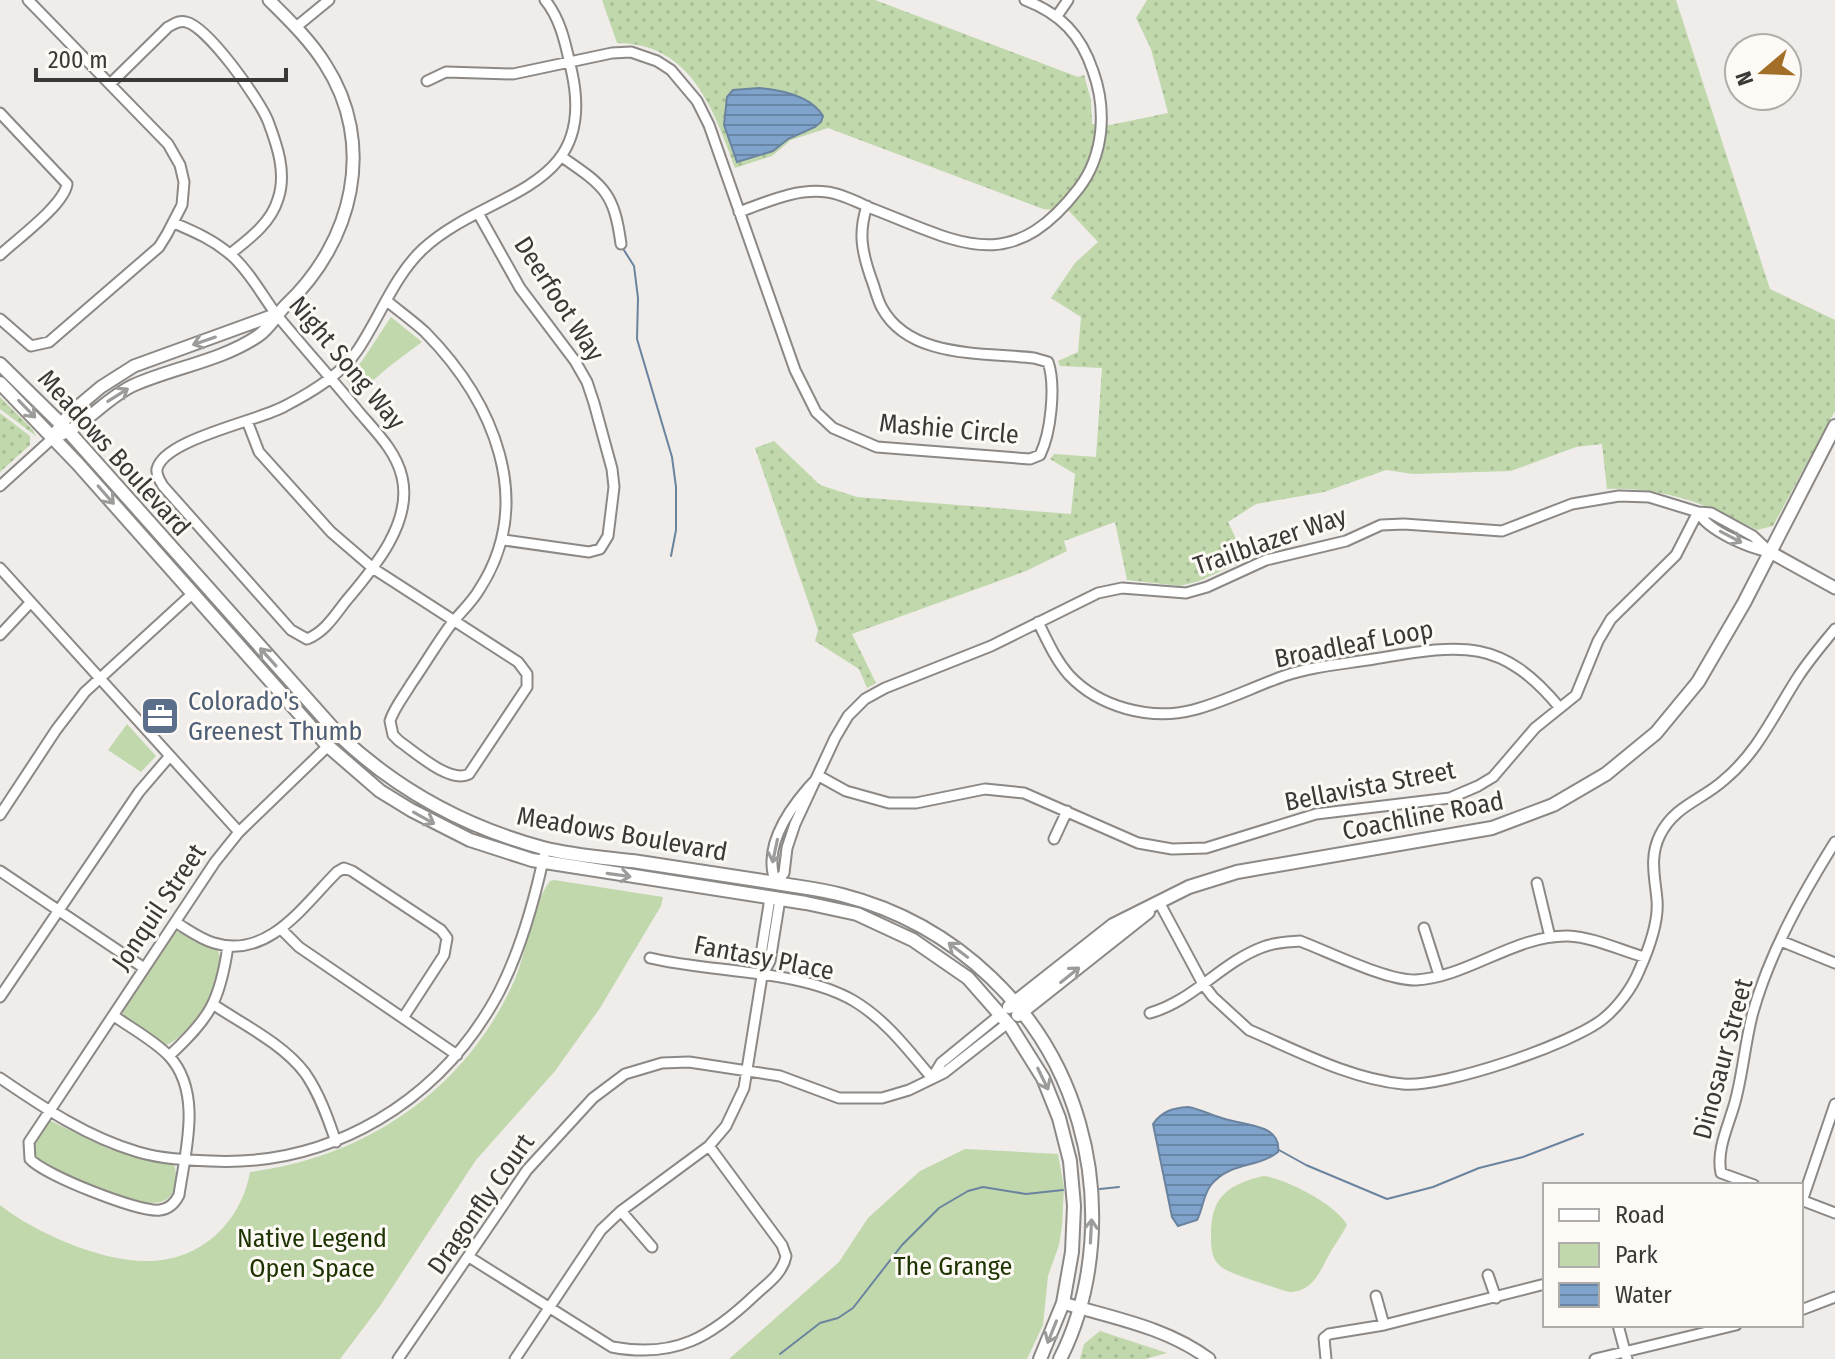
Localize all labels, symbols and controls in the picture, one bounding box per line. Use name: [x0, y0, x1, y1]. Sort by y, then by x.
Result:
scale bar: [36, 32, 286, 82]
north arrow: [1723, 32, 1803, 112]
text: 200 m: [48, 46, 108, 74]
text: N: [1730, 68, 1759, 89]
street label: Deerfoot Way: [507, 231, 611, 367]
street label: Night Song Way: [282, 290, 412, 436]
one-way arrow: [191, 334, 216, 349]
street label: Meadows Boulevard: [31, 364, 197, 542]
one-way arrow: [106, 386, 129, 402]
one-way arrow: [18, 399, 37, 419]
street label: Mashie Circle: [878, 407, 1020, 451]
one-way arrow: [96, 484, 114, 504]
street label: Trailblazer Way: [1189, 500, 1351, 582]
one-way arrow: [1719, 529, 1742, 545]
street label: Broadleaf Loop: [1272, 613, 1436, 675]
one-way arrow: [259, 647, 277, 667]
place label: Colorado's Greenest Thumb: [188, 686, 362, 747]
office icon: Colorado's Greenest Thumb: [139, 695, 181, 737]
street label: Bellavista Street: [1282, 754, 1459, 818]
street label: Coachline Road: [1340, 785, 1506, 847]
street label: Meadows Boulevard: [514, 800, 730, 868]
one-way arrow: [412, 810, 435, 826]
street label: Jonquil Street: [105, 838, 213, 976]
one-way arrow: [767, 838, 782, 863]
one-way arrow: [606, 868, 631, 883]
street label: Fantasy Place: [691, 929, 837, 987]
one-way arrow: [948, 941, 969, 958]
one-way arrow: [1059, 967, 1080, 984]
street label: Dinosaur Street: [1687, 975, 1760, 1143]
one-way arrow: [1036, 1067, 1051, 1091]
street label: Dragonfly Court: [421, 1127, 541, 1280]
legend: [1543, 1183, 1803, 1327]
text: Road: [1615, 1201, 1665, 1229]
one-way arrow: [1084, 1218, 1099, 1245]
park label: Native Legend Open Space: [237, 1223, 387, 1284]
text: Park: [1615, 1241, 1658, 1269]
park label: The Grange: [894, 1251, 1012, 1282]
text: Water: [1615, 1281, 1672, 1309]
one-way arrow: [1044, 1319, 1059, 1344]

